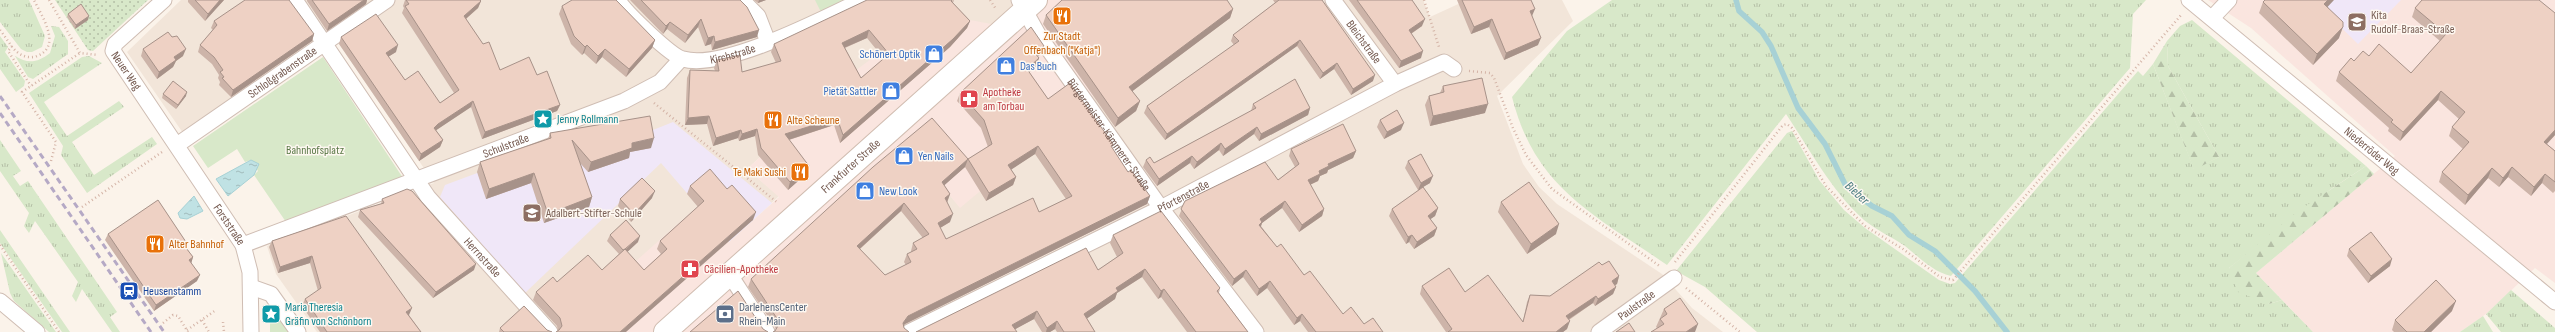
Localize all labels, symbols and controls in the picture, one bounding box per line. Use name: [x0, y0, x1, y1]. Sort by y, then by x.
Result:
restaurant icon: Zur Stadt Offenbach ("Katja"): [1051, 5, 1073, 27]
place label: Kita Rudolf-Braas-Straße: [2371, 8, 2455, 37]
school or university icon: Kita Rudolf-Braas-Straße: [2346, 11, 2368, 33]
street label: Bleichstraße: [1343, 17, 1385, 67]
place label: Zur Stadt Offenbach ("Katja"): [1024, 29, 1100, 58]
street label: Kirchstraße: [709, 41, 758, 67]
street label: Schloßgrabenstraße: [245, 43, 320, 101]
shop icon: Schönert Optik: [923, 43, 945, 65]
place label: Schönert Optik: [859, 47, 920, 62]
street label: Neuer Weg: [108, 49, 145, 93]
shop icon: Das Buch: [995, 55, 1017, 77]
place label: Das Buch: [1020, 59, 1057, 74]
street label: Bürgermeister-Kämmerer-Straße: [1064, 75, 1154, 194]
shop icon: Pietät Sattler: [880, 80, 902, 102]
place label: Pietät Sattler: [824, 84, 878, 99]
place label: Apotheke am Torbau: [982, 85, 1024, 114]
pharmacy icon: Apotheke am Torbau: [958, 88, 980, 110]
place icon: Jenny Rollmann: [532, 108, 554, 130]
restaurant icon: Alte Scheune: [762, 109, 784, 131]
place label: Jenny Rollmann: [556, 112, 619, 127]
place label: Alte Scheune: [786, 113, 840, 128]
street label: Niederröder Weg: [2341, 124, 2403, 178]
street label: Schulstraße: [481, 130, 531, 161]
street label: Frankfurter Straße: [818, 135, 883, 196]
park label: Bahnhofsplatz: [286, 143, 345, 158]
shop icon: Yen Nails: [893, 145, 915, 167]
place label: Yen Nails: [918, 149, 954, 164]
restaurant icon: Te Maki Sushi: [789, 161, 811, 183]
place label: Te Maki Sushi: [733, 165, 786, 180]
street label: Pfortenstraße: [1155, 176, 1212, 216]
water label: Bieber: [1842, 178, 1873, 209]
shop icon: New Look: [854, 180, 876, 202]
place label: New Look: [879, 184, 918, 199]
street label: Forststraße: [210, 201, 248, 248]
school or university icon: Adalbert-Stifter-Schule: [521, 202, 543, 224]
place label: Adalbert-Stifter-Schule: [545, 206, 642, 221]
restaurant icon: Alter Bahnhof: [144, 233, 166, 255]
street label: Herrnstraße: [461, 234, 505, 281]
place label: Alter Bahnhof: [168, 237, 225, 252]
pharmacy icon: Cäcilien-Apotheke: [679, 258, 701, 280]
place label: Cäcilien-Apotheke: [704, 262, 778, 277]
station icon: Heusenstamm: [118, 280, 140, 302]
place label: Heusenstamm: [143, 284, 201, 299]
street label: Paulstraße: [1615, 287, 1658, 324]
place label: Maria Theresia Gräfin von Schönborn: [285, 300, 371, 329]
place label: DarlehensCenter Rhein-Main: [739, 300, 807, 329]
place icon: Maria Theresia Gräfin von Schönborn: [260, 303, 282, 325]
bank icon: DarlehensCenter Rhein-Main: [714, 303, 736, 325]

